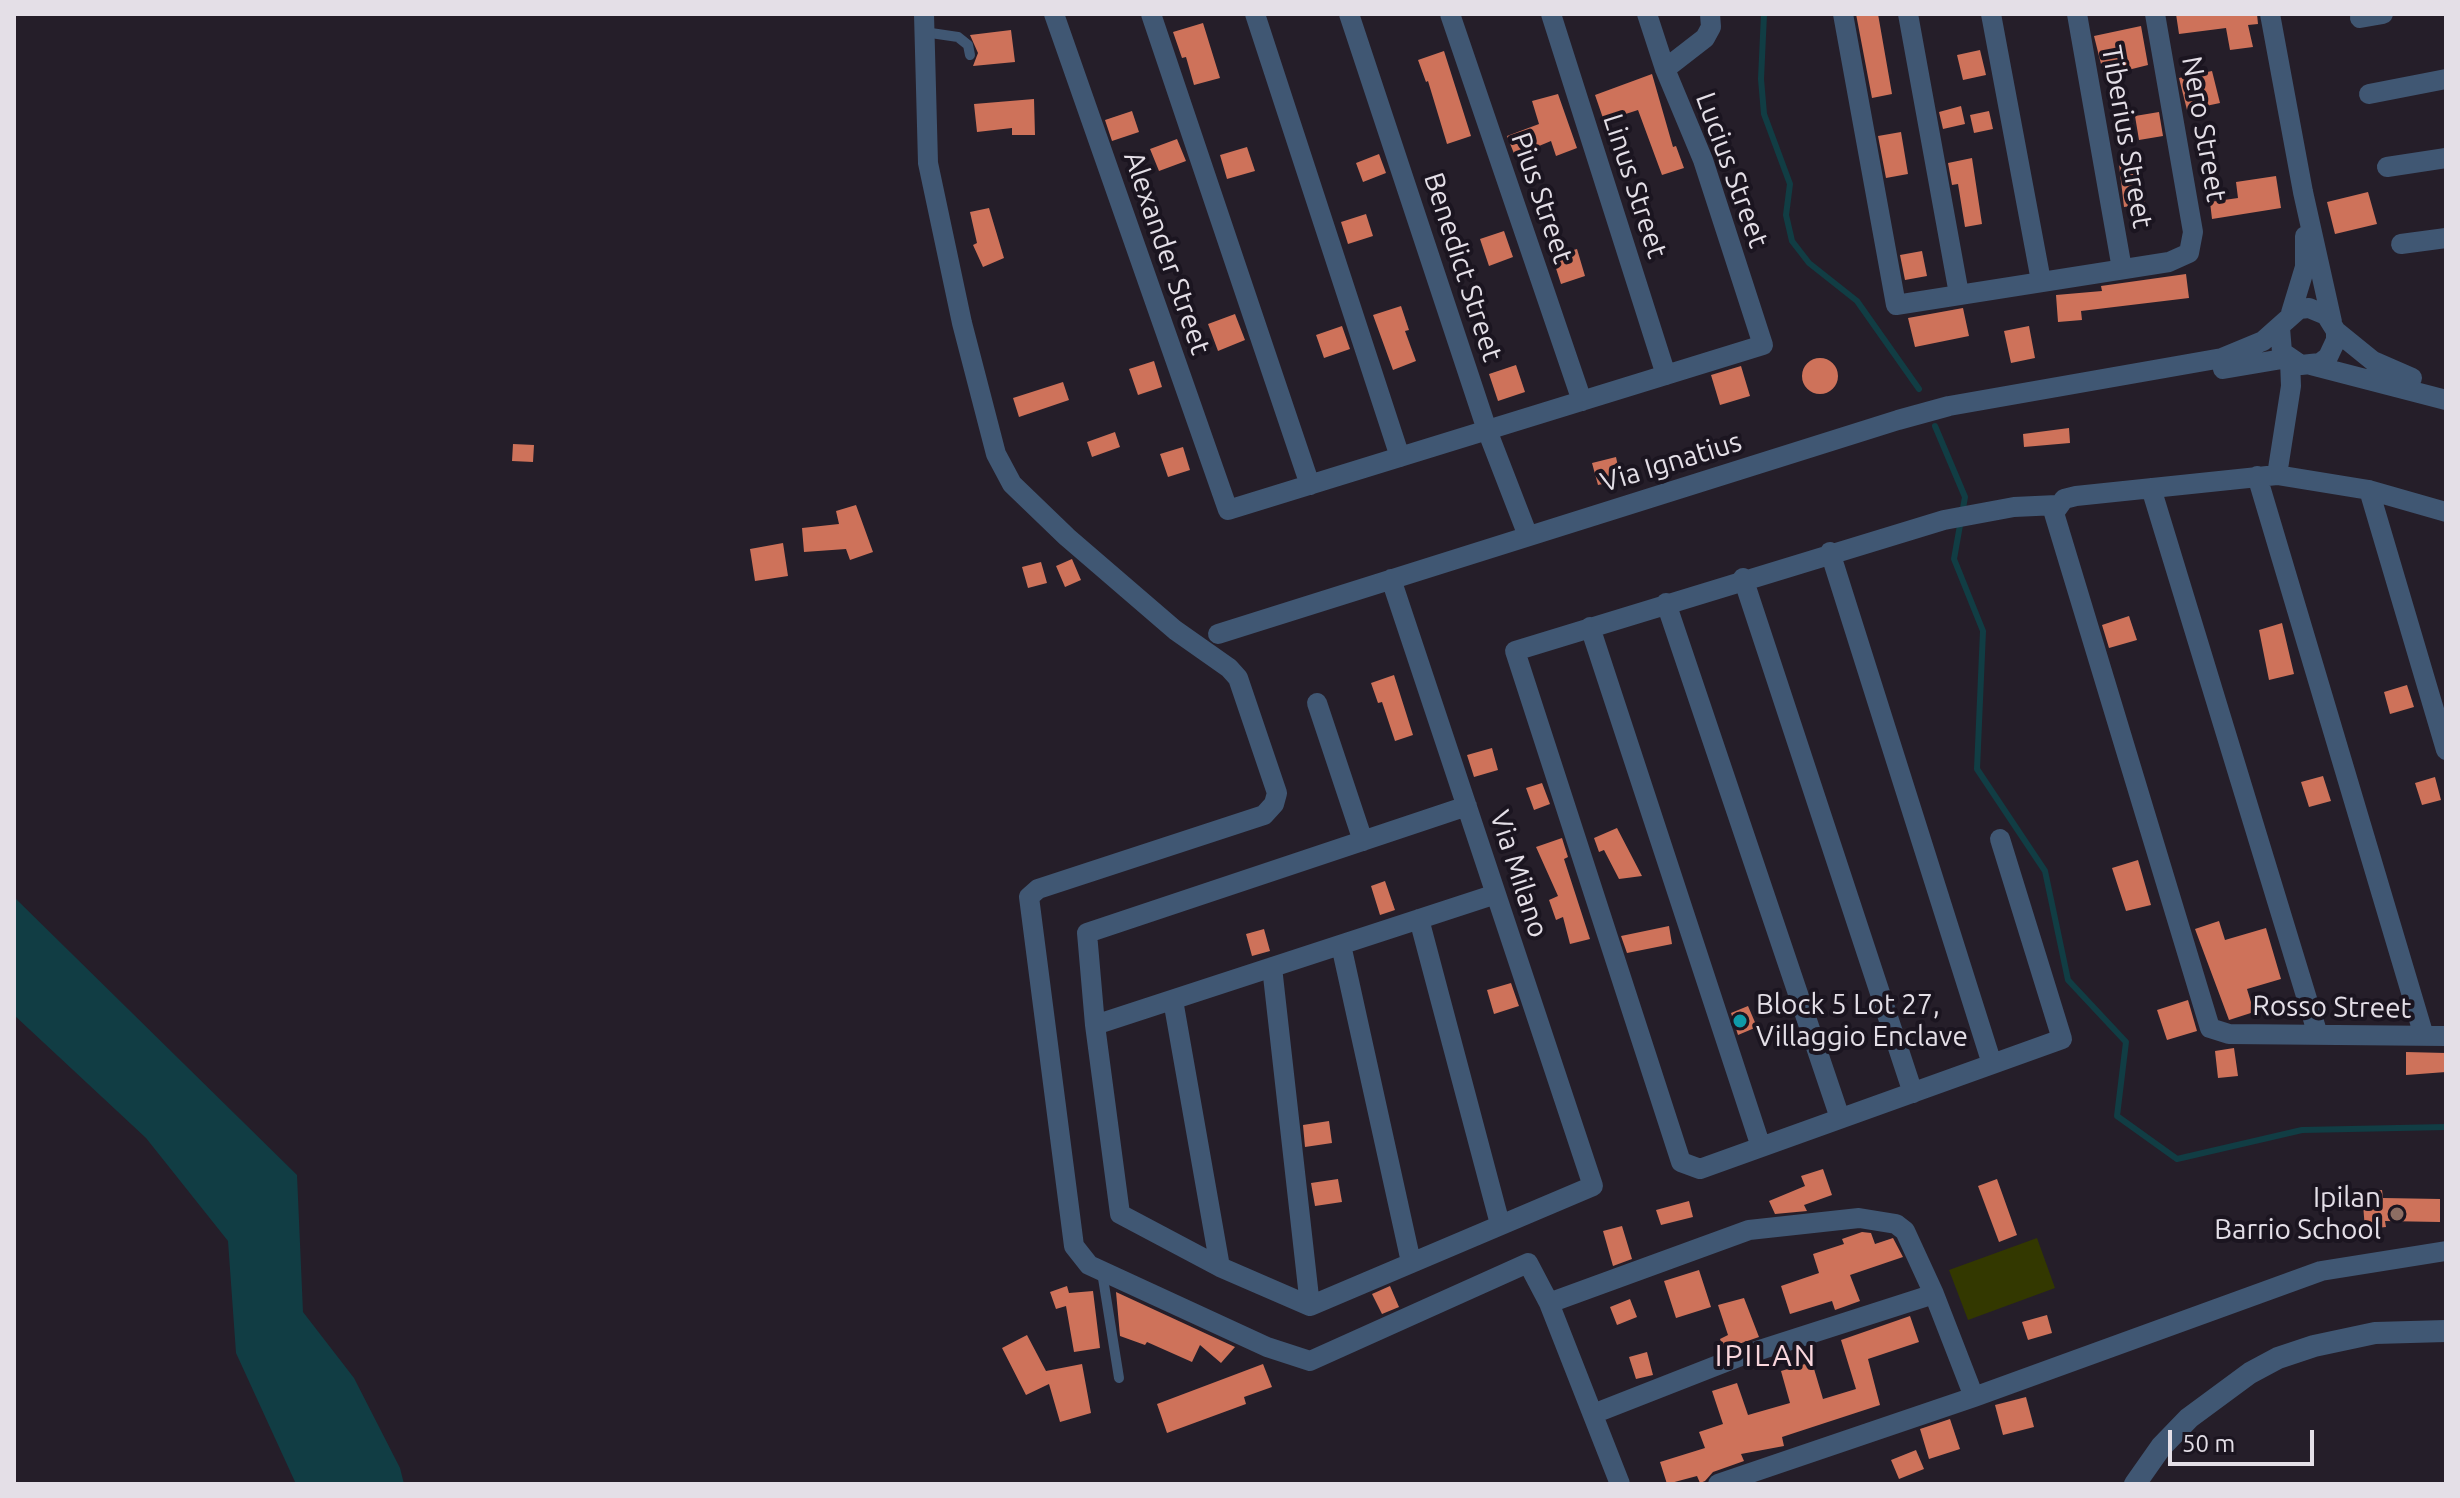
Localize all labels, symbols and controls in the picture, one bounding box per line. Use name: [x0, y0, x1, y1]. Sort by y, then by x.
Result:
street label: Tiberius Street: [2094, 43, 2160, 231]
street label: Nero Street: [2175, 54, 2233, 204]
street label: Lucius Street: [1688, 88, 1776, 252]
street label: Linus Street: [1596, 110, 1674, 262]
street label: Pius Street: [1504, 128, 1580, 268]
street label: Alexander Street: [1117, 147, 1217, 359]
street label: Benedict Street: [1417, 168, 1509, 366]
street label: Via Ignatius: [1596, 425, 1746, 499]
street label: Via Milano: [1483, 806, 1555, 942]
place label: Block 5 Lot 27, Villaggio Enclave: [1756, 988, 1968, 1054]
street label: Rosso Street: [2252, 989, 2412, 1025]
marker: Block 5 Lot 27, Villaggio Enclave: [1731, 1012, 1749, 1030]
place label: Ipilan Barrio School: [2214, 1181, 2381, 1247]
marker: Ipilan Barrio School: [2388, 1205, 2406, 1223]
district label: IPILAN: [1715, 1338, 1817, 1374]
scale bar: [2172, 1414, 2318, 1464]
text: 50 m: [2182, 1430, 2235, 1457]

